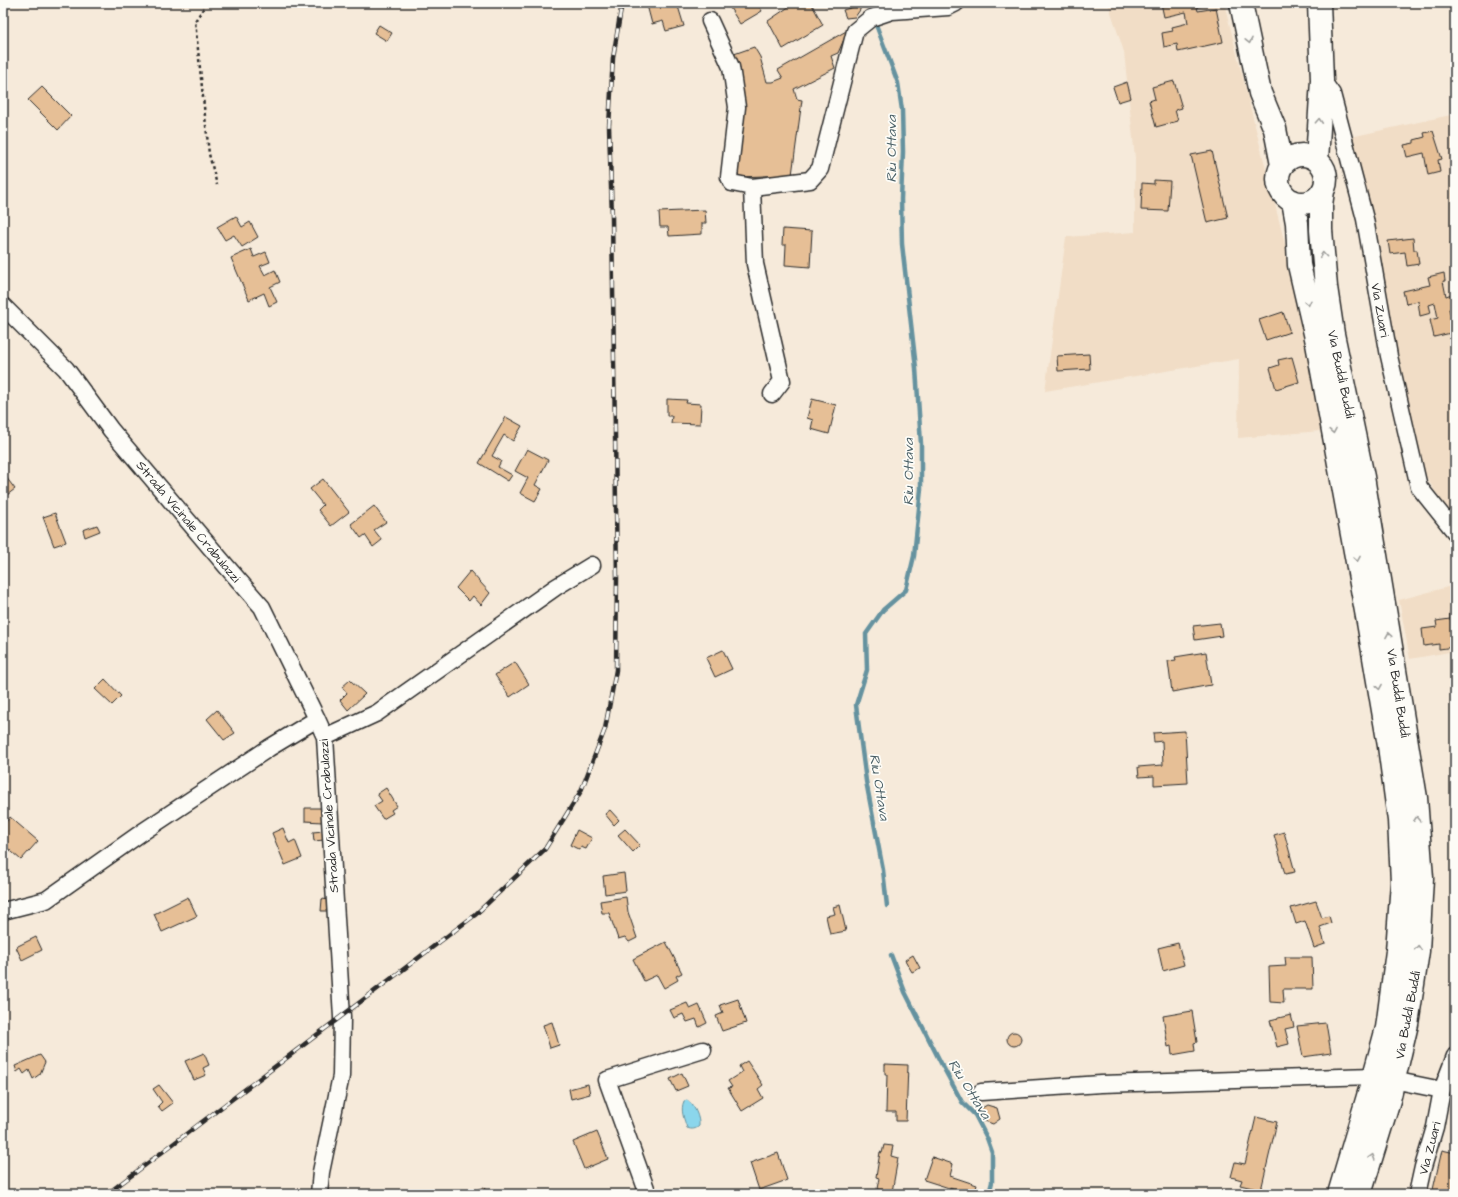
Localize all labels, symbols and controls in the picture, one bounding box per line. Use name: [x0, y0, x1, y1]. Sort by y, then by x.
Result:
one-way arrow: [1244, 38, 1252, 44]
water label: Riu Ottava: [882, 115, 902, 183]
one-way arrow: [1315, 118, 1324, 124]
one-way arrow: [1318, 252, 1327, 258]
street label: Via Zuari: [1366, 282, 1394, 339]
one-way arrow: [1303, 300, 1311, 306]
street label: Via Buddi Buddi: [1323, 329, 1359, 420]
one-way arrow: [1328, 428, 1337, 434]
water label: Riu Ottava: [899, 438, 919, 506]
street label: Strada Vicinale Crabulazzi: [132, 457, 245, 586]
one-way arrow: [1352, 555, 1360, 562]
one-way arrow: [1385, 632, 1394, 638]
street label: Via Buddi Buddi: [1382, 648, 1414, 739]
one-way arrow: [1374, 683, 1383, 690]
street label: Strada Vicinale Crabulazzi: [315, 738, 343, 893]
water label: Riu Ottava: [864, 752, 894, 823]
one-way arrow: [1413, 816, 1422, 822]
one-way arrow: [1414, 945, 1423, 951]
street label: Via Buddi Buddi: [1391, 970, 1425, 1061]
water label: Riu Ottava: [943, 1056, 996, 1124]
street label: Via Zuari: [1414, 1120, 1446, 1177]
one-way arrow: [1367, 1153, 1376, 1160]

